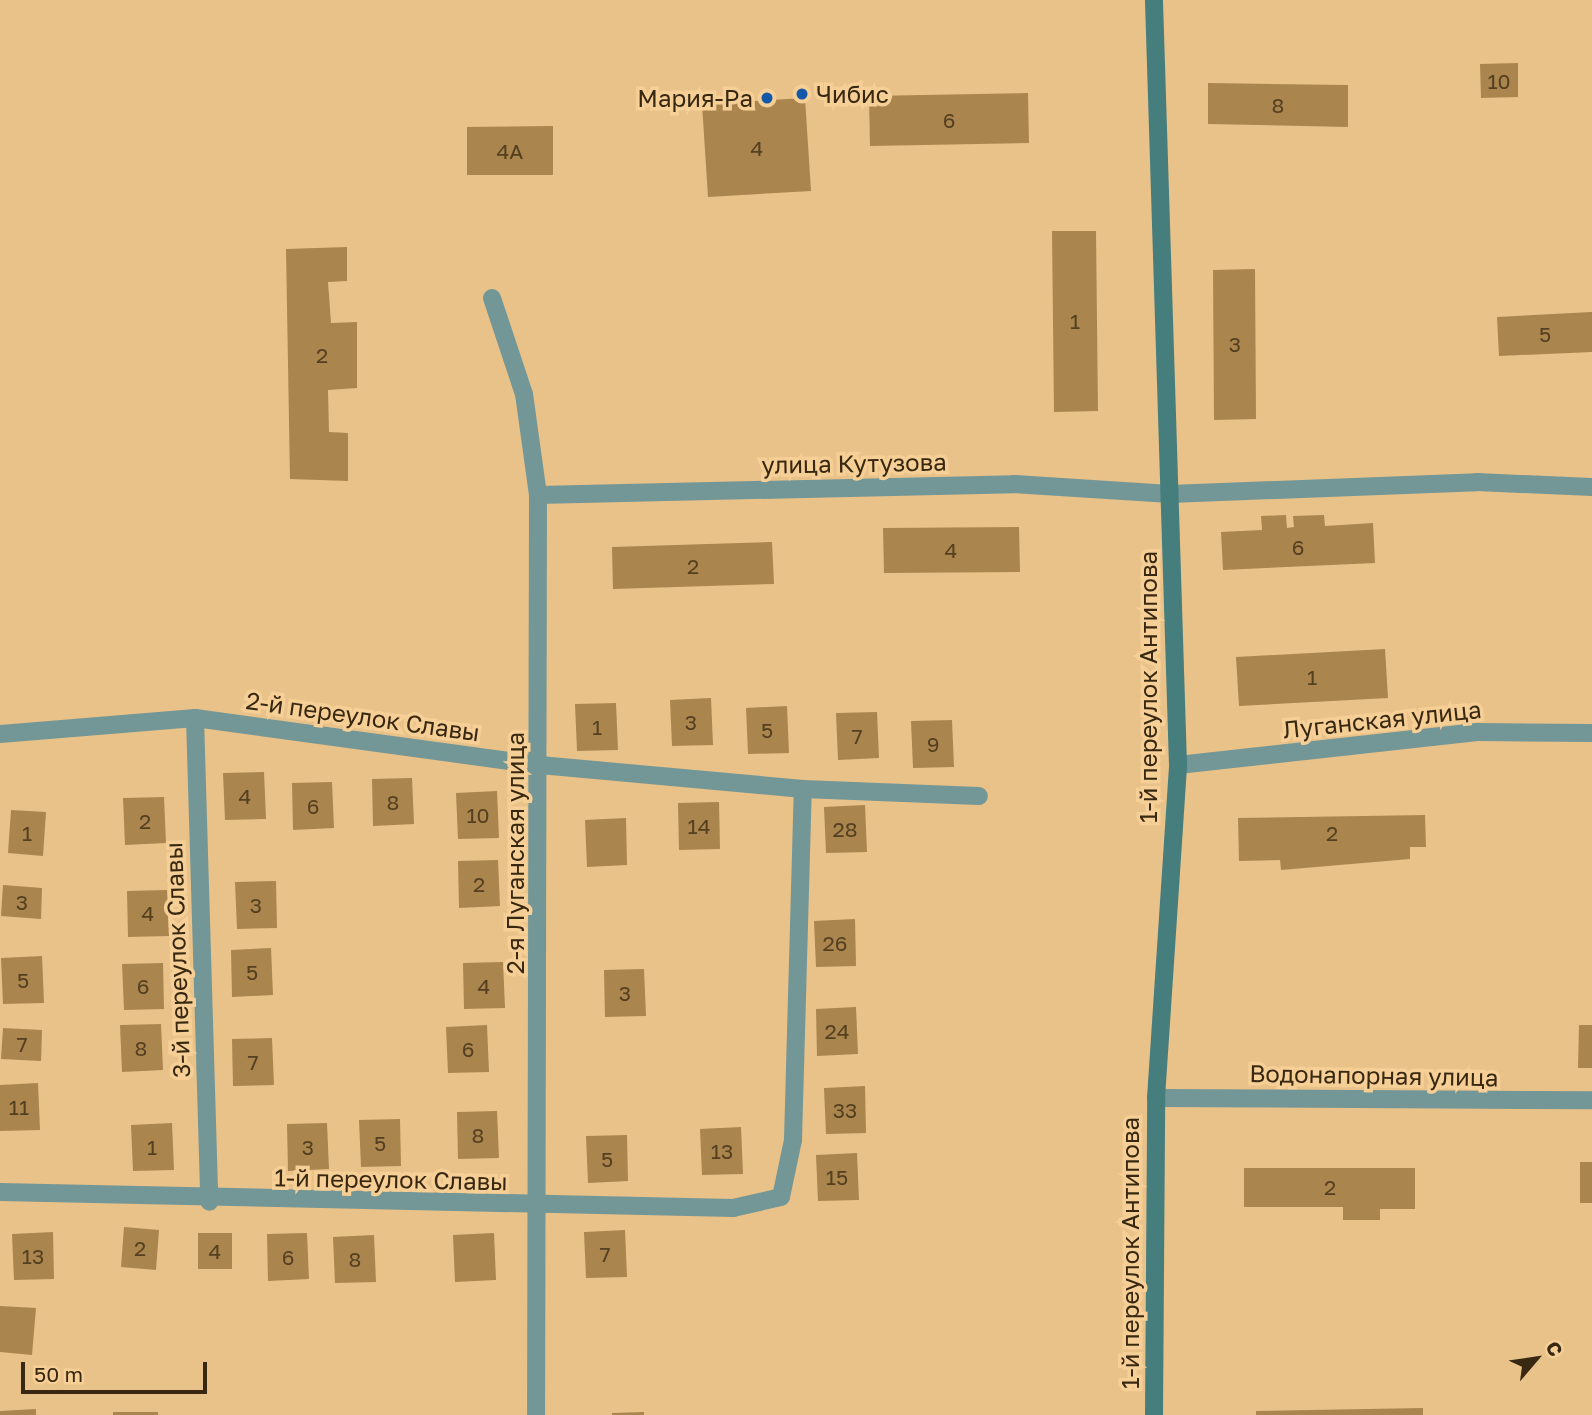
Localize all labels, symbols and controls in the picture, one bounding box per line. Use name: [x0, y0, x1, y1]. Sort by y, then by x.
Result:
house number: 10: [1487, 68, 1511, 94]
place label: Чибис: [816, 80, 889, 108]
place label: Мария-Ра: [637, 84, 753, 112]
marker: Чибис: [794, 86, 810, 102]
marker: Мария-Ра: [759, 90, 775, 106]
house number: 8: [1272, 92, 1284, 118]
house number: 6: [943, 107, 955, 133]
house number: 4: [751, 135, 763, 161]
house number: 4А: [497, 138, 523, 164]
house number: 1: [1070, 308, 1080, 334]
house number: 5: [1539, 321, 1551, 347]
house number: 3: [1229, 331, 1241, 357]
house number: 2: [316, 342, 328, 368]
street label: улица Кутузова: [761, 447, 947, 479]
house number: 6: [1292, 534, 1304, 560]
house number: 4: [945, 537, 957, 563]
street label: 1-й переулок Антипова: [1134, 551, 1162, 823]
house number: 2: [687, 553, 699, 579]
house number: 1: [1307, 664, 1317, 690]
street label: 2-й переулок Славы: [244, 685, 482, 747]
street label: Луганская улица: [1281, 694, 1483, 744]
house number: 3: [685, 709, 697, 735]
house number: 1: [592, 714, 602, 740]
house number: 5: [761, 717, 773, 743]
house number: 7: [851, 723, 863, 749]
house number: 9: [927, 731, 939, 757]
street label: 2-я Луганская улица: [501, 732, 529, 974]
house number: 4: [239, 783, 251, 809]
house number: 8: [387, 789, 399, 815]
house number: 6: [307, 793, 319, 819]
house number: 10: [466, 802, 490, 828]
house number: 2: [139, 808, 151, 834]
house number: 14: [688, 813, 710, 839]
house number: 28: [833, 816, 857, 842]
house number: 1: [22, 820, 32, 846]
house number: 2: [1326, 820, 1338, 846]
street label: 3-й переулок Славы: [158, 842, 196, 1078]
house number: 2: [473, 871, 485, 897]
house number: 3: [16, 889, 28, 915]
house number: 3: [250, 892, 262, 918]
house number: 4: [142, 900, 154, 926]
house number: 26: [823, 930, 847, 956]
house number: 5: [246, 959, 258, 985]
house number: 5: [17, 967, 29, 993]
house number: 6: [137, 973, 149, 999]
house number: 4: [478, 973, 490, 999]
house number: 3: [619, 980, 631, 1006]
house number: 24: [825, 1018, 849, 1044]
house number: 7: [16, 1031, 28, 1057]
house number: 8: [135, 1035, 147, 1061]
house number: 6: [462, 1036, 474, 1062]
house number: 7: [247, 1049, 259, 1075]
street label: Водонапорная улица: [1249, 1058, 1499, 1092]
house number: 11: [9, 1094, 29, 1120]
house number: 33: [833, 1097, 857, 1123]
street label: 1-й переулок Антипова: [1116, 1117, 1144, 1389]
house number: 8: [472, 1122, 484, 1148]
house number: 5: [374, 1130, 386, 1156]
house number: 1: [147, 1134, 157, 1160]
house number: 3: [302, 1134, 314, 1160]
house number: 13: [711, 1138, 733, 1164]
house number: 5: [601, 1146, 613, 1172]
street label: 1-й переулок Славы: [274, 1163, 508, 1195]
house number: 15: [826, 1164, 848, 1190]
house number: 2: [1324, 1174, 1336, 1200]
house number: 2: [134, 1235, 146, 1261]
house number: 4: [209, 1238, 221, 1264]
house number: 7: [599, 1241, 611, 1267]
house number: 13: [22, 1243, 44, 1269]
house number: 6: [282, 1244, 294, 1270]
house number: 8: [349, 1246, 361, 1272]
north arrow: [1501, 1324, 1571, 1394]
text: С: [1541, 1337, 1568, 1360]
scale bar: [24, 1348, 210, 1392]
text: 50 m: [34, 1361, 83, 1387]

